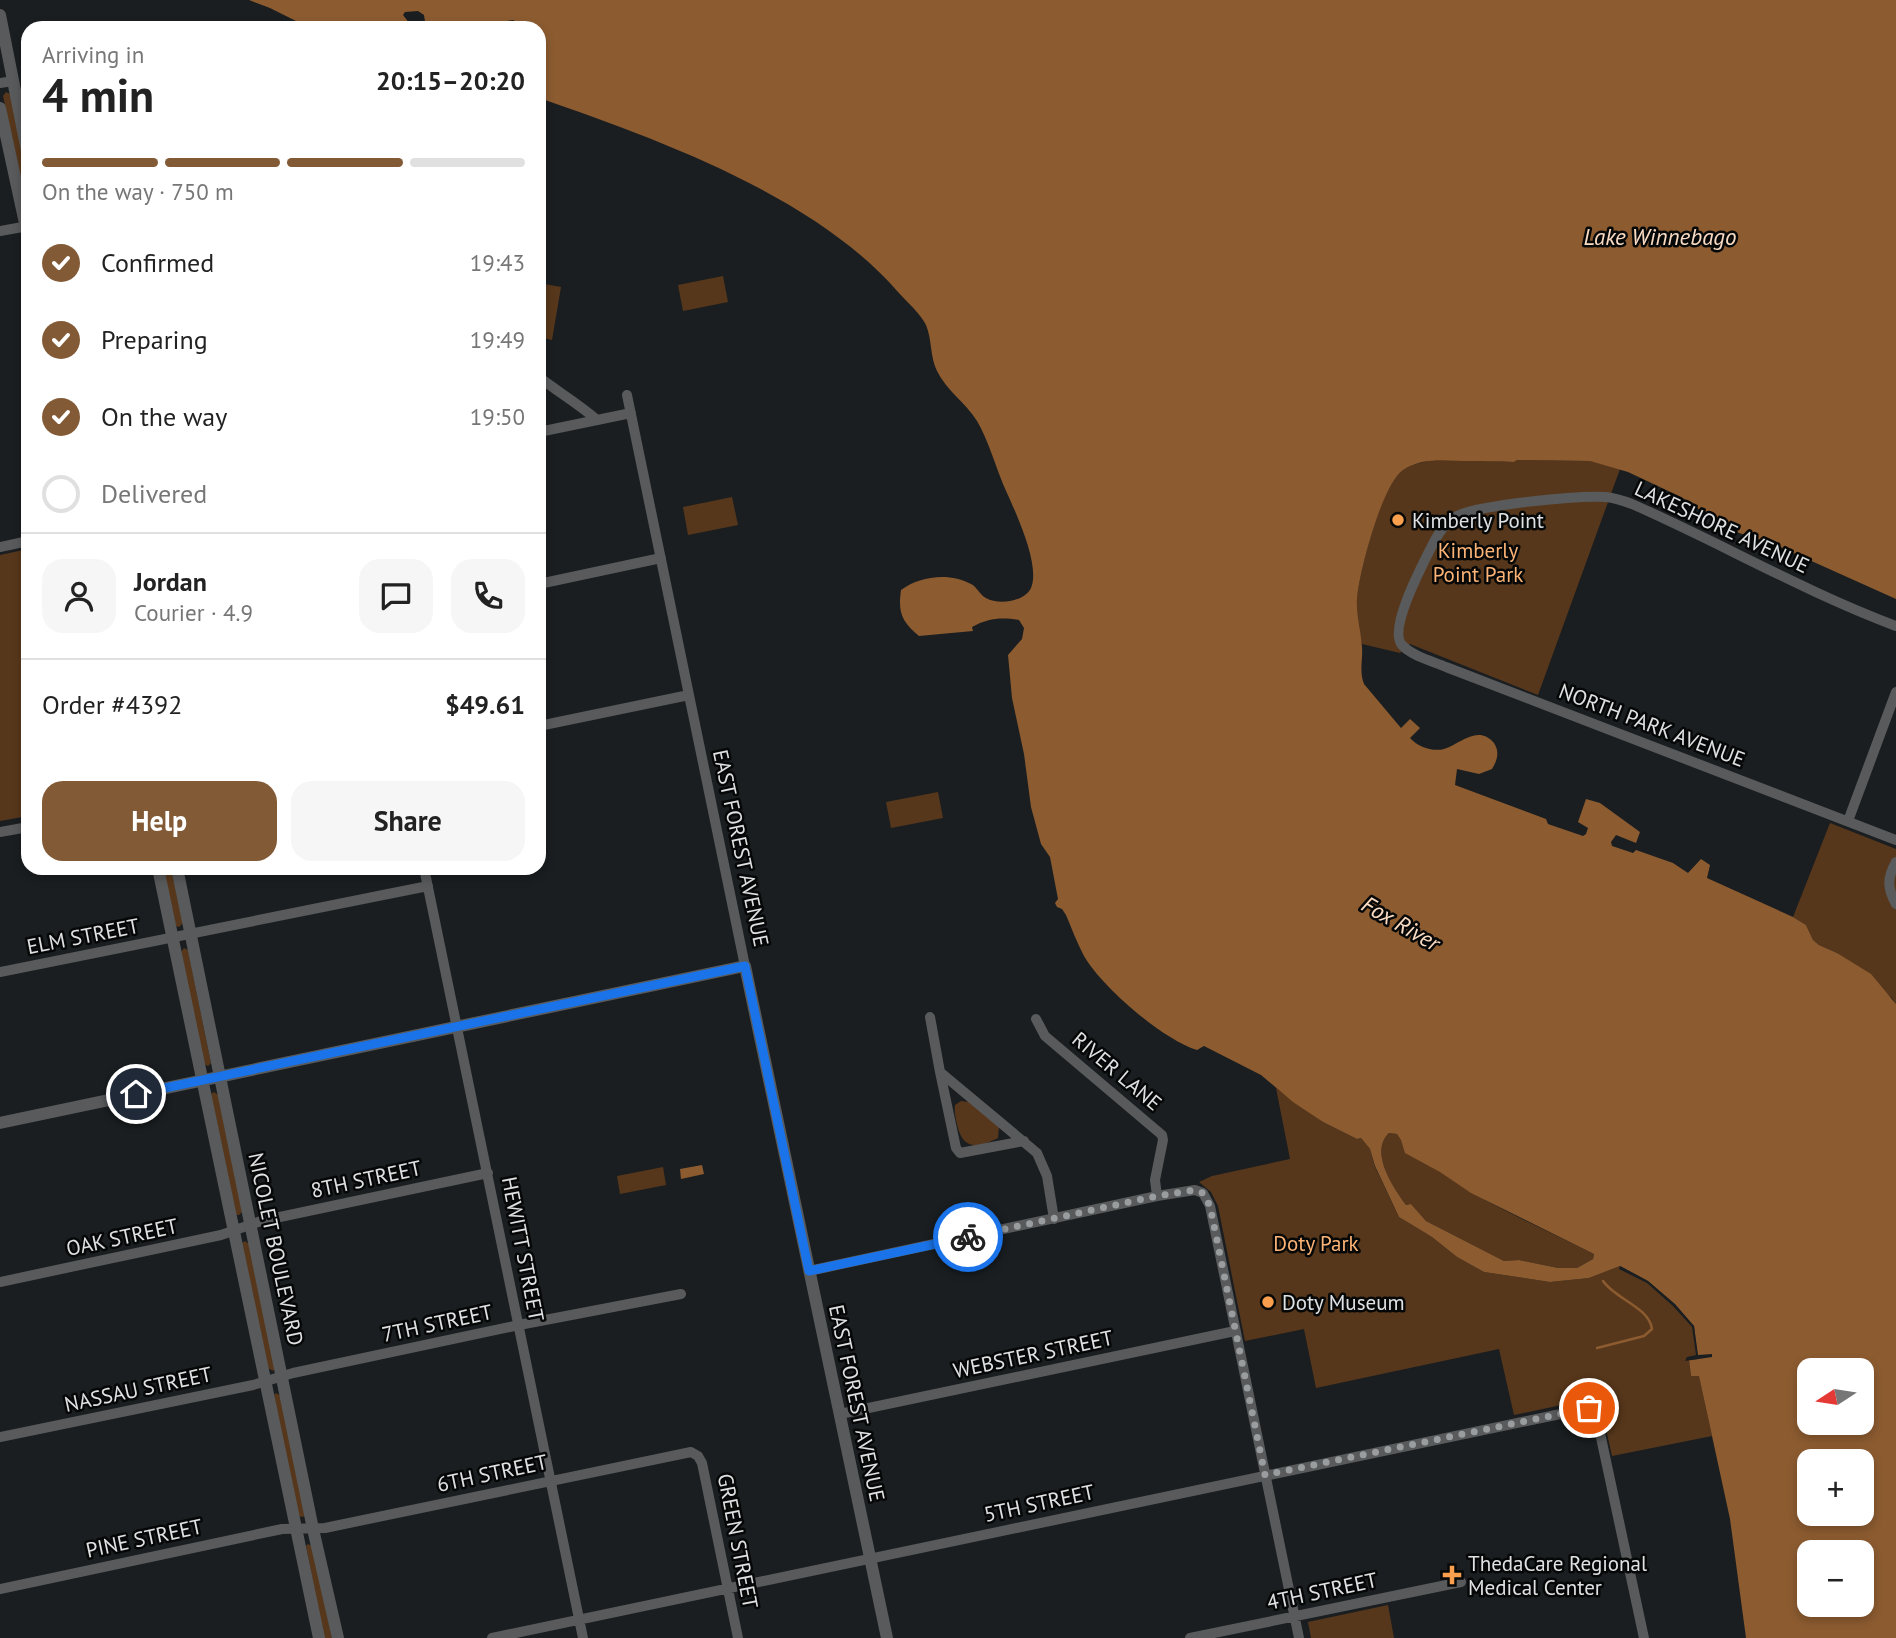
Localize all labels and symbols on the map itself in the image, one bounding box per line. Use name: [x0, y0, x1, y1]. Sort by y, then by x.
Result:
water label: Lake Winnebago: [1584, 222, 1736, 251]
street label: LAKESHORE AVENUE: [1631, 475, 1813, 579]
place label: Kimberly Point: [1412, 507, 1544, 534]
marker: Kimberly Point: [1390, 512, 1406, 528]
park label: Kimberly Point Park: [1433, 537, 1523, 588]
street label: NORTH PARK AVENUE: [1555, 677, 1749, 773]
street label: EAST FOREST AVENUE: [707, 747, 775, 949]
water label: Fox River: [1357, 889, 1447, 958]
street label: ELM STREET: [25, 912, 142, 960]
street label: RIVER LANE: [1067, 1026, 1167, 1116]
pin: [106, 1064, 166, 1124]
street label: NICOLET BOULEVARD: [242, 1150, 310, 1348]
street label: 8TH STREET: [308, 1154, 424, 1204]
street label: HEWITT STREET: [496, 1174, 550, 1324]
courier: [933, 1202, 1003, 1272]
street label: OAK STREET: [64, 1212, 181, 1262]
park label: Doty Park: [1273, 1230, 1359, 1257]
place label: Doty Museum: [1282, 1289, 1405, 1316]
marker: Doty Museum: [1260, 1294, 1276, 1310]
street label: 7TH STREET: [379, 1298, 495, 1348]
street label: EAST FOREST AVENUE: [823, 1302, 891, 1504]
street label: WEBSTER STREET: [951, 1324, 1116, 1384]
north arrow: [1797, 1358, 1874, 1435]
street label: NASSAU STREET: [62, 1360, 214, 1418]
pin: [1559, 1378, 1619, 1438]
street label: 6TH STREET: [434, 1448, 550, 1498]
street label: GREEN STREET: [712, 1471, 764, 1611]
street label: 5TH STREET: [981, 1478, 1097, 1528]
street label: PINE STREET: [83, 1512, 205, 1564]
place label: ThedaCare Regional Medical Center: [1468, 1550, 1647, 1601]
marker: ThedaCare Regional Medical Center: [1442, 1565, 1462, 1585]
street label: 4TH STREET: [1264, 1566, 1380, 1616]

